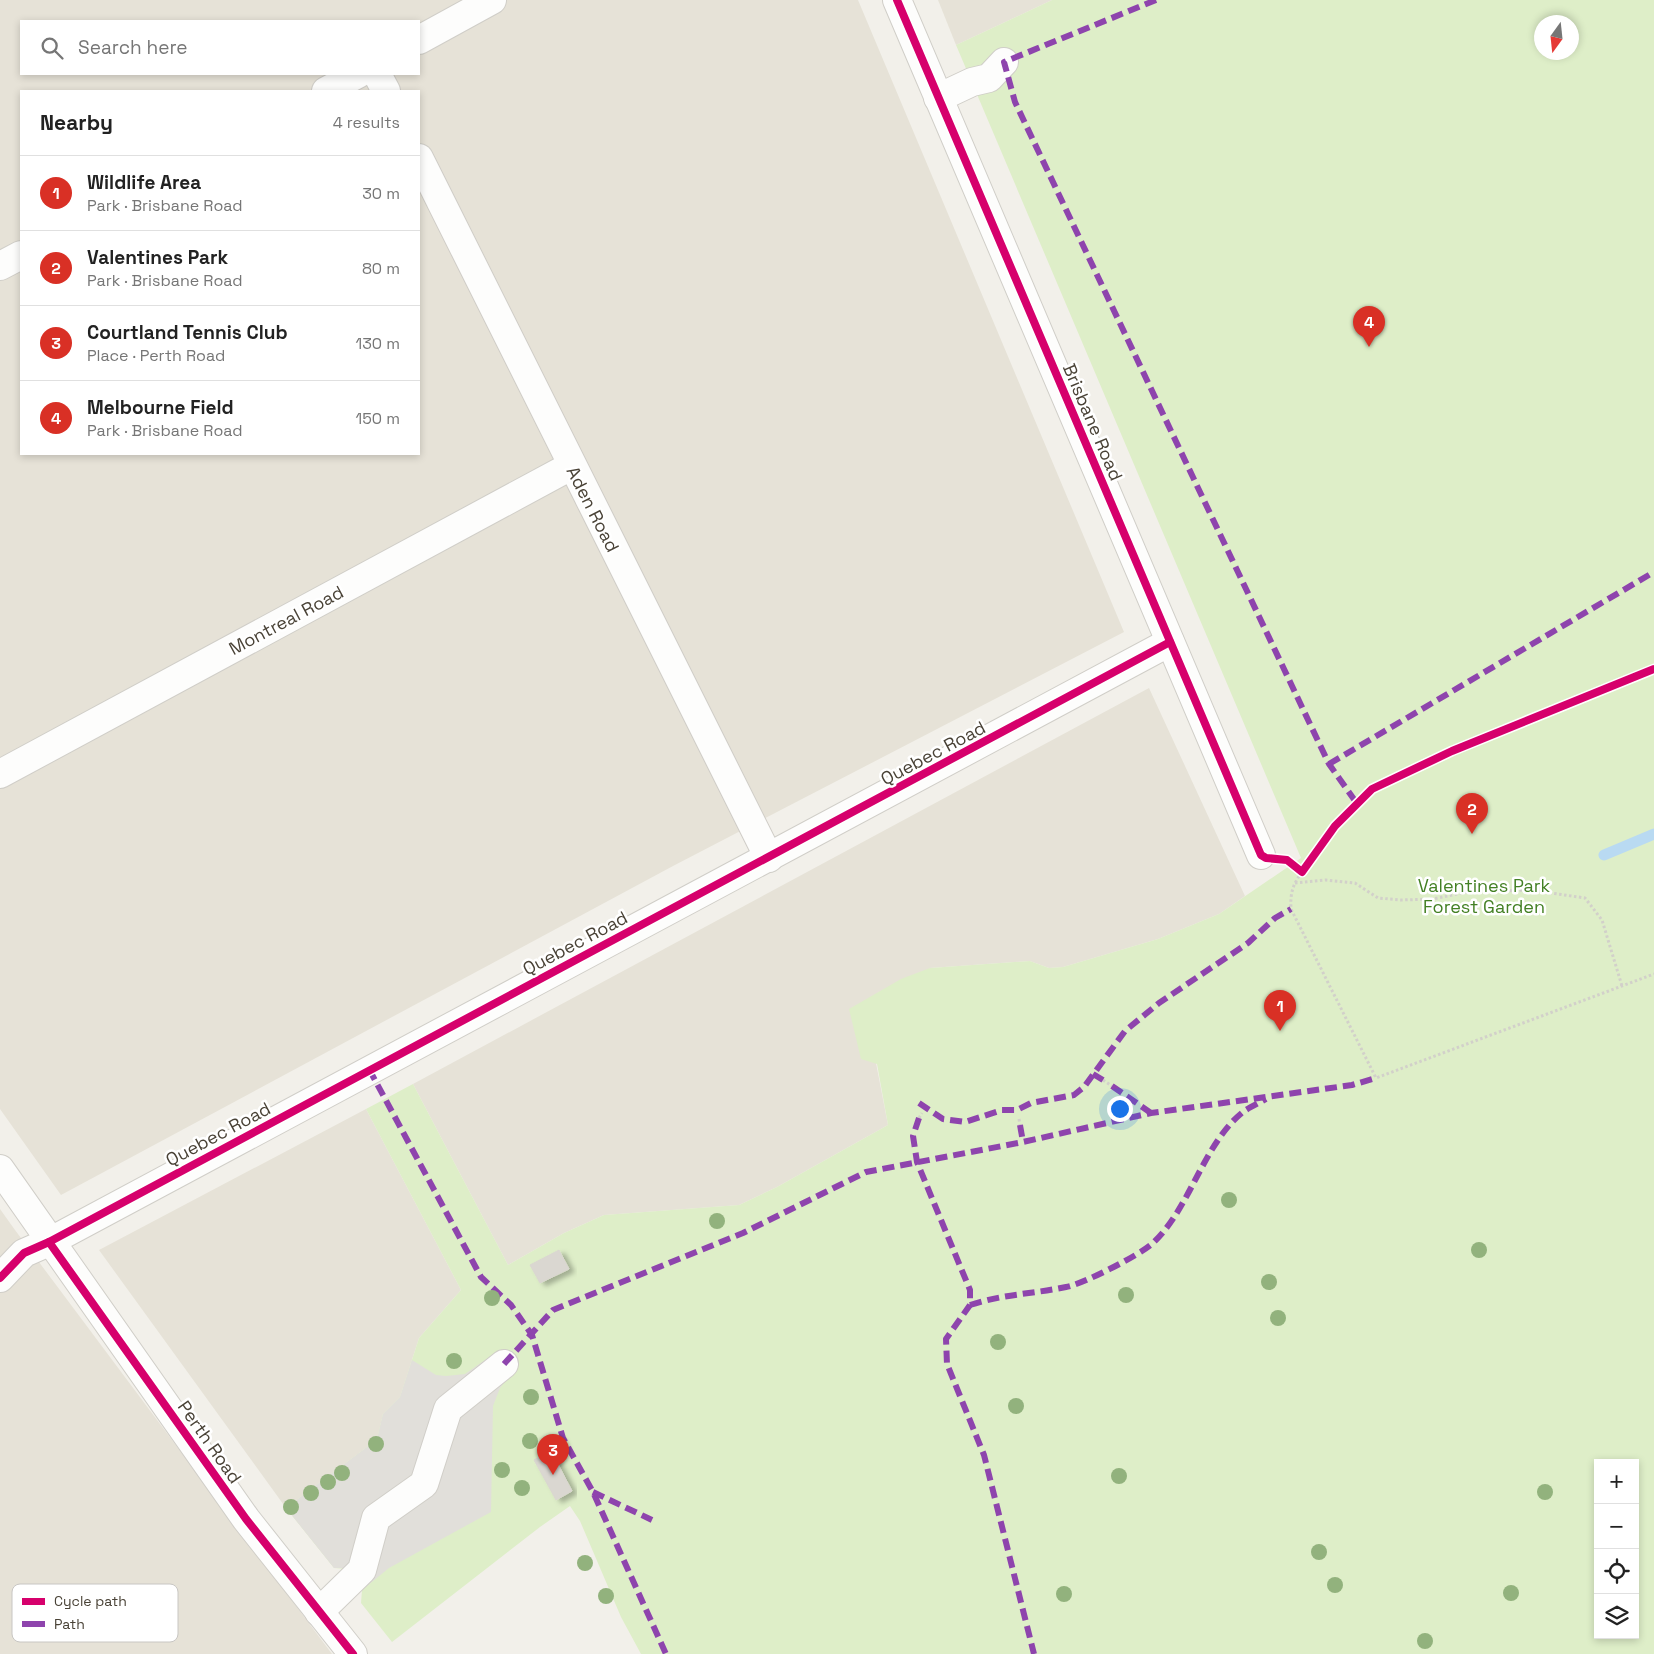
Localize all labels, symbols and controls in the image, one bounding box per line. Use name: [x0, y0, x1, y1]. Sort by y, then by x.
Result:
north arrow: [1534, 15, 1579, 60]
search box: [20, 20, 420, 75]
icon: search: [38, 34, 66, 62]
text: Search here: [78, 35, 188, 60]
text: Nearby: [40, 109, 113, 136]
text: 4 results: [333, 112, 400, 133]
text: Wildlife Area: [87, 170, 201, 195]
text: 1: [52, 183, 60, 204]
text: 30 m: [362, 183, 400, 204]
text: Park · Brisbane Road: [87, 195, 243, 216]
text: Valentines Park: [87, 245, 228, 270]
text: 2: [51, 258, 61, 279]
text: 80 m: [362, 258, 400, 279]
text: Park · Brisbane Road: [87, 270, 243, 291]
pin: 4: [1353, 306, 1385, 347]
text: Courtland Tennis Club: [87, 320, 288, 345]
text: 3: [51, 333, 61, 354]
text: 130 m: [356, 333, 400, 354]
text: Place · Perth Road: [87, 345, 225, 366]
street label: Brisbane Road: [1058, 360, 1128, 484]
text: Melbourne Field: [87, 395, 234, 420]
text: 4: [51, 408, 61, 429]
text: 150 m: [356, 408, 400, 429]
text: Park · Brisbane Road: [87, 420, 243, 441]
street label: Aden Road: [562, 462, 624, 556]
street label: Montreal Road: [225, 580, 347, 660]
street label: Quebec Road: [877, 716, 989, 790]
pin: 2: [1456, 793, 1488, 834]
park label: Valentines Park Forest Garden: [1418, 874, 1551, 918]
street label: Quebec Road: [519, 906, 631, 980]
pin: 1: [1264, 990, 1296, 1031]
your location: [1107, 1096, 1133, 1122]
street label: Quebec Road: [162, 1097, 274, 1171]
street label: Perth Road: [173, 1396, 247, 1488]
pin: 3: [537, 1434, 569, 1475]
map controls: [1594, 1459, 1639, 1639]
button: +: [1594, 1459, 1639, 1504]
button: −: [1594, 1504, 1639, 1549]
button: locate: [1594, 1549, 1639, 1594]
legend: [12, 1584, 178, 1642]
text: Cycle path: [54, 1592, 127, 1610]
button: layers: [1594, 1594, 1639, 1639]
text: Path: [54, 1615, 85, 1633]

